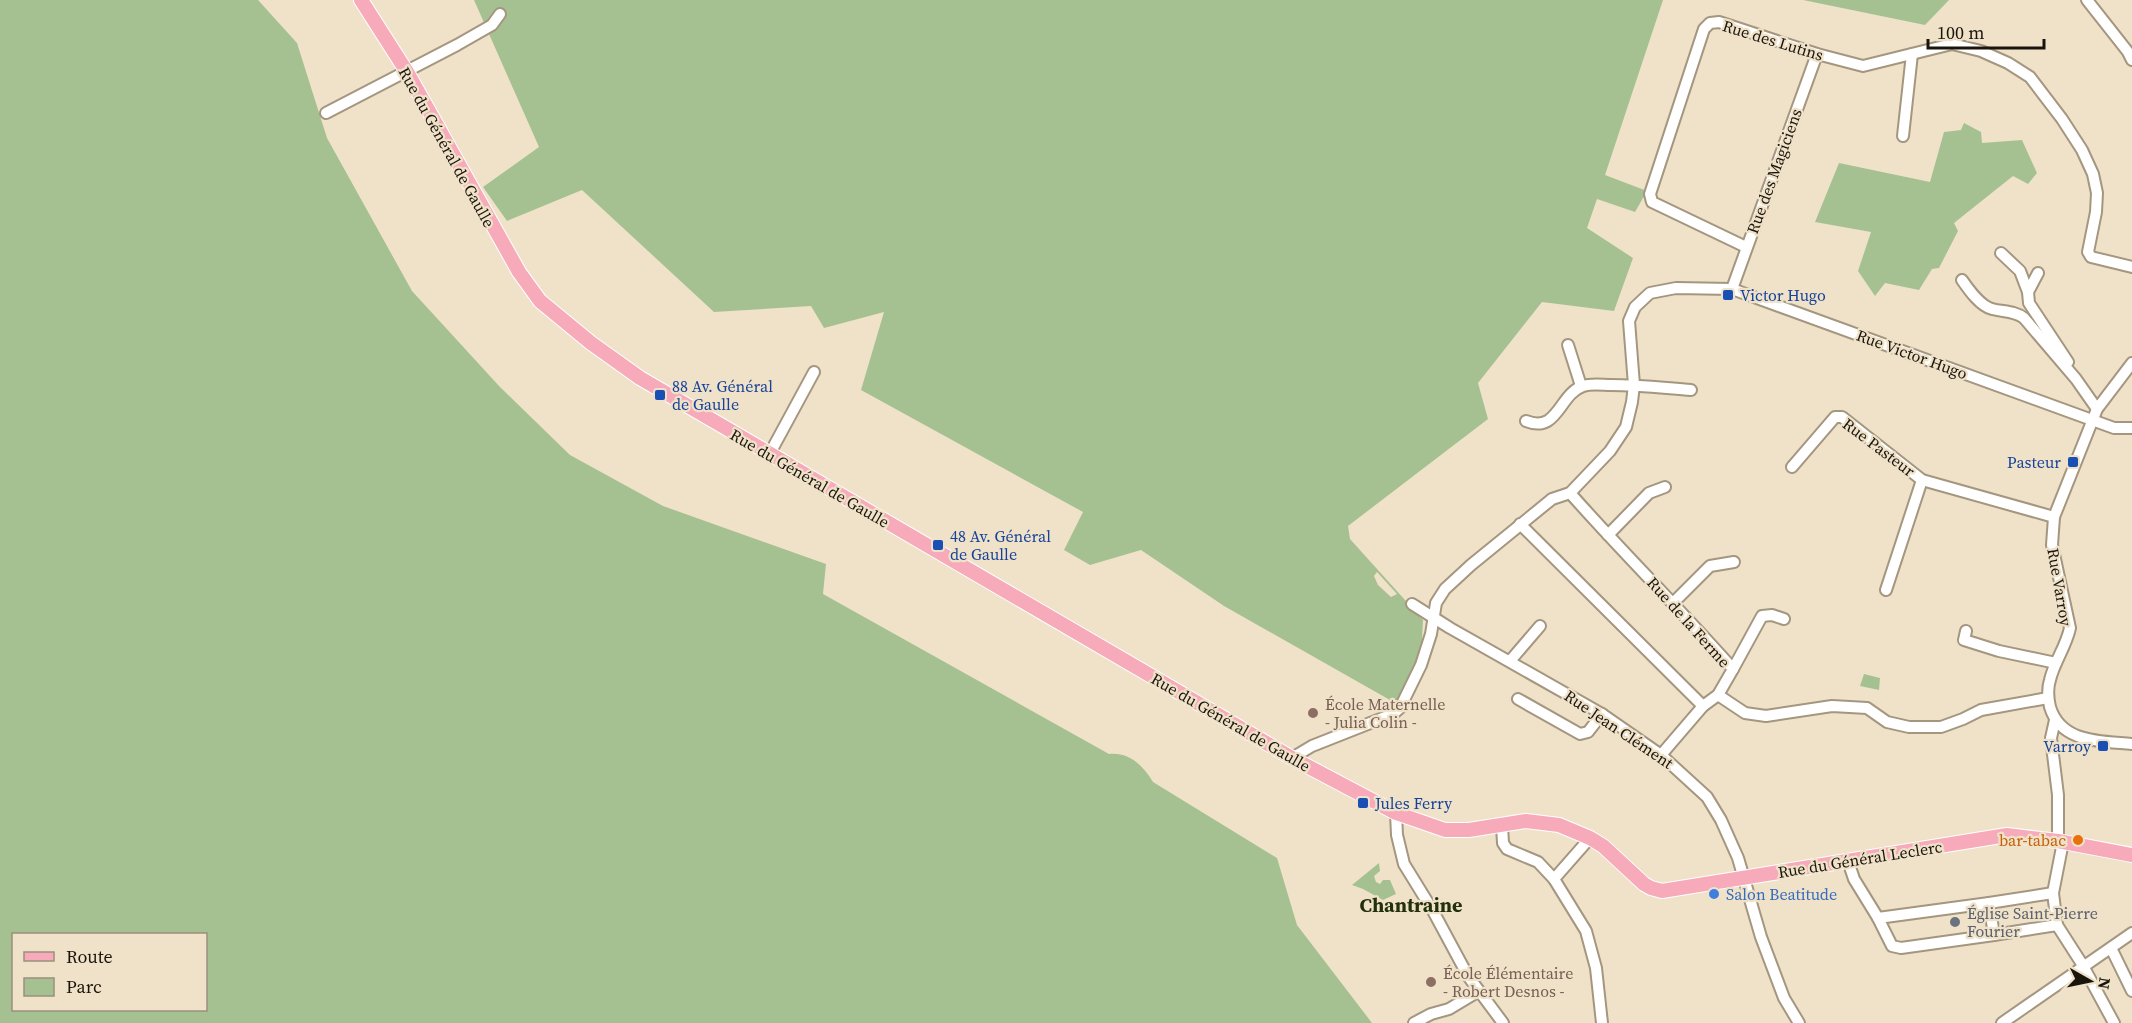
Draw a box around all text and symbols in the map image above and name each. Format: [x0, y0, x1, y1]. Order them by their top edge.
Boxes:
scale bar [1928, 12, 2044, 50]
street label: Rue des Lutins [1720, 14, 1826, 66]
text: 100 m [1937, 20, 1984, 45]
street label: Rue du Général de Gaulle [394, 63, 500, 231]
street label: Rue des Magiciens [1741, 105, 1807, 237]
place label: Victor Hugo [1740, 284, 1826, 306]
marker: Victor Hugo [1721, 288, 1735, 302]
street label: Rue Victor Hugo [1853, 324, 1971, 384]
place label: 88 Av. Général de Gaulle [672, 375, 773, 415]
marker: 88 Av. Général de Gaulle [653, 388, 667, 402]
street label: Rue Pasteur [1838, 413, 1920, 482]
street label: Rue du Général de Gaulle [726, 423, 894, 533]
place label: Pasteur [2007, 451, 2061, 473]
marker: Pasteur [2066, 455, 2080, 469]
place label: 48 Av. Général de Gaulle [950, 525, 1051, 565]
marker: 48 Av. Général de Gaulle [931, 538, 945, 552]
street label: Rue Varroy [2042, 546, 2078, 628]
street label: Rue de la Ferme [1642, 572, 1736, 672]
street label: Rue du Général de Gaulle [1147, 667, 1315, 777]
street label: Rue Jean Clément [1560, 684, 1678, 774]
place label: École Maternelle - Julia Colin - [1325, 693, 1446, 733]
marker: École Maternelle - Julia Colin - [1306, 706, 1320, 720]
place label: Varroy [2043, 735, 2092, 757]
marker: Varroy [2096, 739, 2110, 753]
place label: Jules Ferry [1374, 792, 1453, 814]
marker: Jules Ferry [1356, 796, 1370, 810]
place label: bar-tabac [1999, 829, 2066, 851]
marker: bar-tabac [2071, 833, 2085, 847]
street label: Rue du Général Leclerc [1776, 835, 1944, 883]
place label: Salon Beatitude [1726, 883, 1837, 905]
marker: Salon Beatitude [1707, 887, 1721, 901]
district label: Chantraine [1359, 891, 1463, 919]
place label: Église Saint-Pierre Fourier [1967, 902, 2098, 942]
marker: Église Saint-Pierre Fourier [1948, 915, 1962, 929]
legend [12, 933, 207, 1011]
text: Route [66, 944, 113, 969]
north arrow [2060, 951, 2120, 1011]
place label: École Élémentaire - Robert Desnos - [1443, 962, 1573, 1002]
text: Parc [66, 974, 102, 999]
marker: École Élémentaire - Robert Desnos - [1424, 975, 1438, 989]
text: N [2093, 976, 2117, 991]

